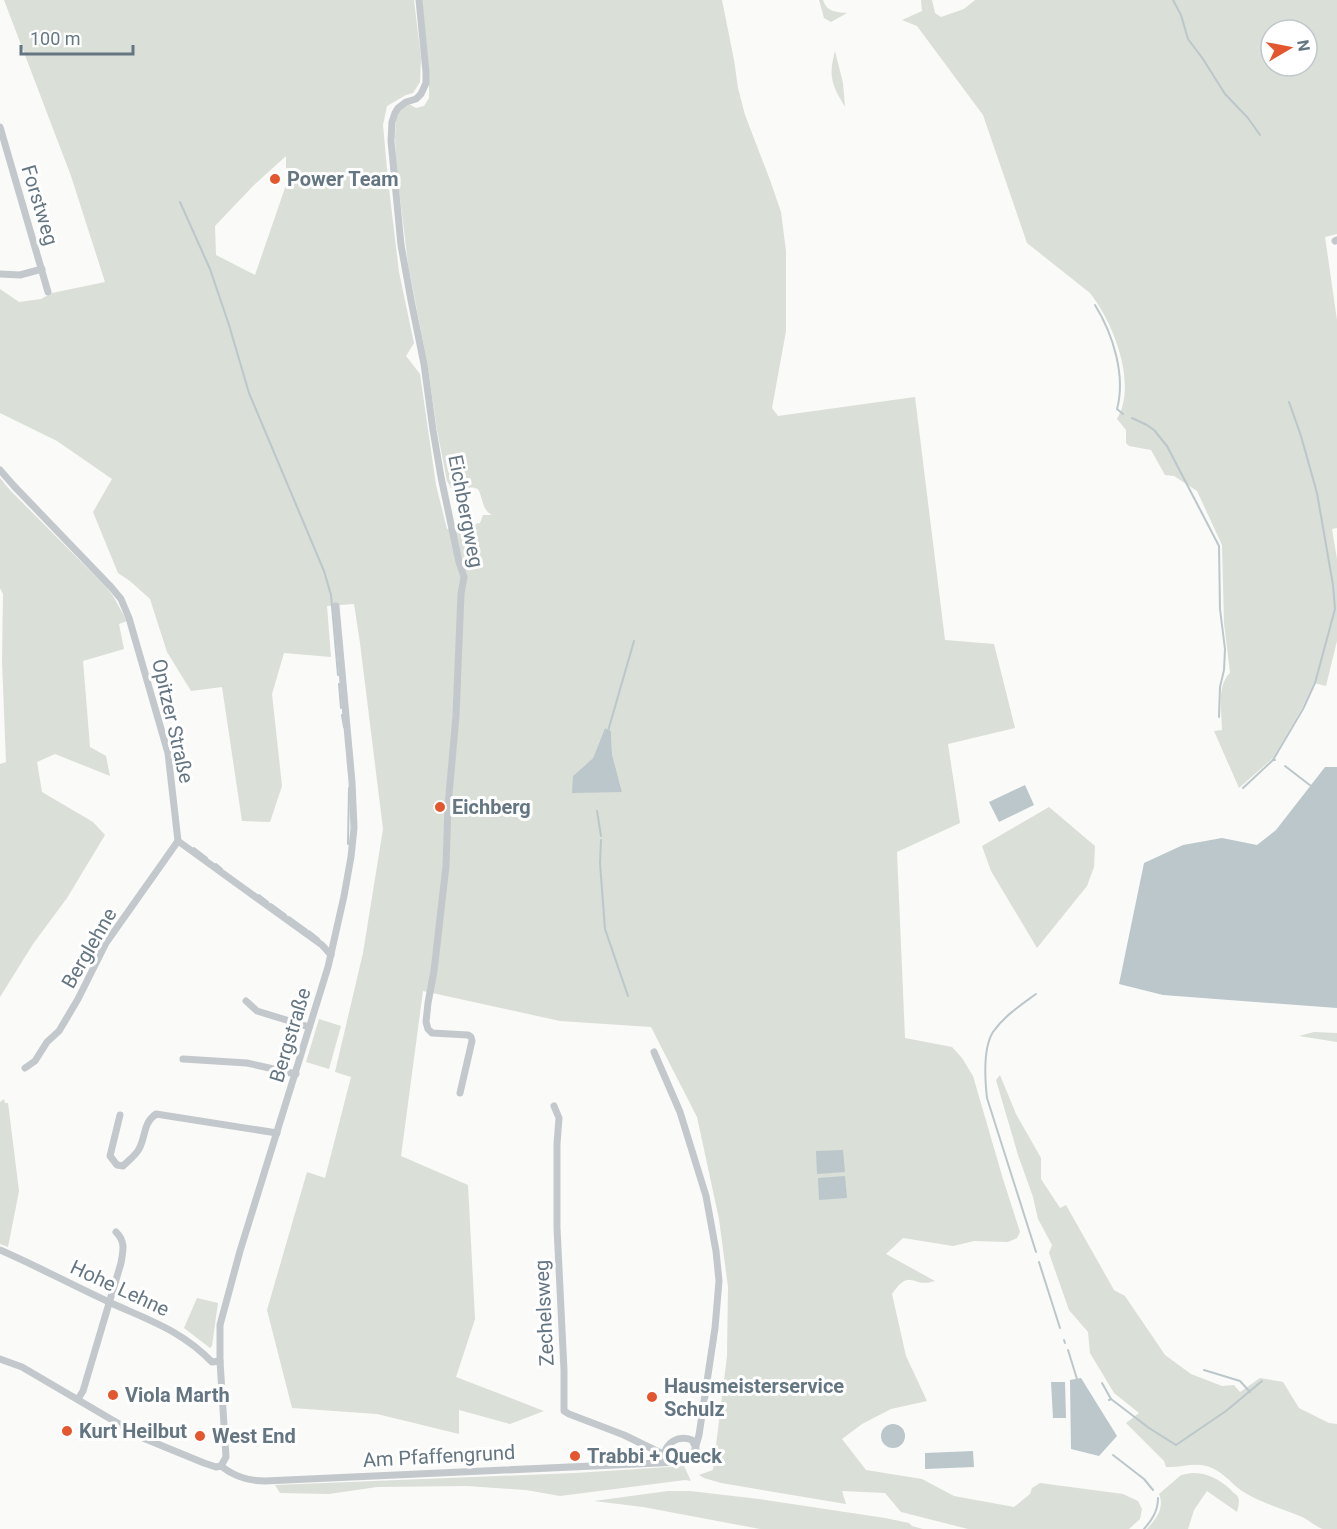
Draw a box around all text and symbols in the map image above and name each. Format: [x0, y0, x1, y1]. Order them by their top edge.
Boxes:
scale bar [21, 18, 134, 56]
north arrow [1259, 18, 1319, 78]
text: 100 m [30, 28, 81, 49]
text: N [1293, 38, 1314, 53]
street label: Forstweg [16, 162, 64, 248]
place label: Power Team [287, 167, 399, 191]
marker: Power Team [268, 172, 282, 186]
street label: Eichbergweg [443, 453, 489, 569]
street label: Opitzer Straße [147, 657, 199, 785]
place label: Eichberg [452, 795, 531, 819]
marker: Eichberg [433, 800, 447, 814]
street label: Berglehne [56, 903, 122, 993]
street label: Bergstraße [264, 985, 316, 1085]
street label: Hohe Lehne [67, 1255, 173, 1321]
street label: Zechelsweg [529, 1259, 559, 1367]
place label: Hausmeisterservice Schulz [664, 1374, 844, 1421]
place label: Viola Marth [125, 1383, 230, 1407]
marker: Viola Marth [106, 1388, 120, 1402]
marker: Hausmeisterservice Schulz [645, 1390, 659, 1404]
place label: Kurt Heilbut [79, 1419, 187, 1443]
marker: Kurt Heilbut [60, 1424, 74, 1438]
place label: West End [212, 1424, 296, 1448]
marker: West End [193, 1429, 207, 1443]
street label: Am Pfaffengrund [362, 1440, 516, 1472]
place label: Trabbi + Queck [587, 1444, 722, 1468]
marker: Trabbi + Queck [568, 1449, 582, 1463]

